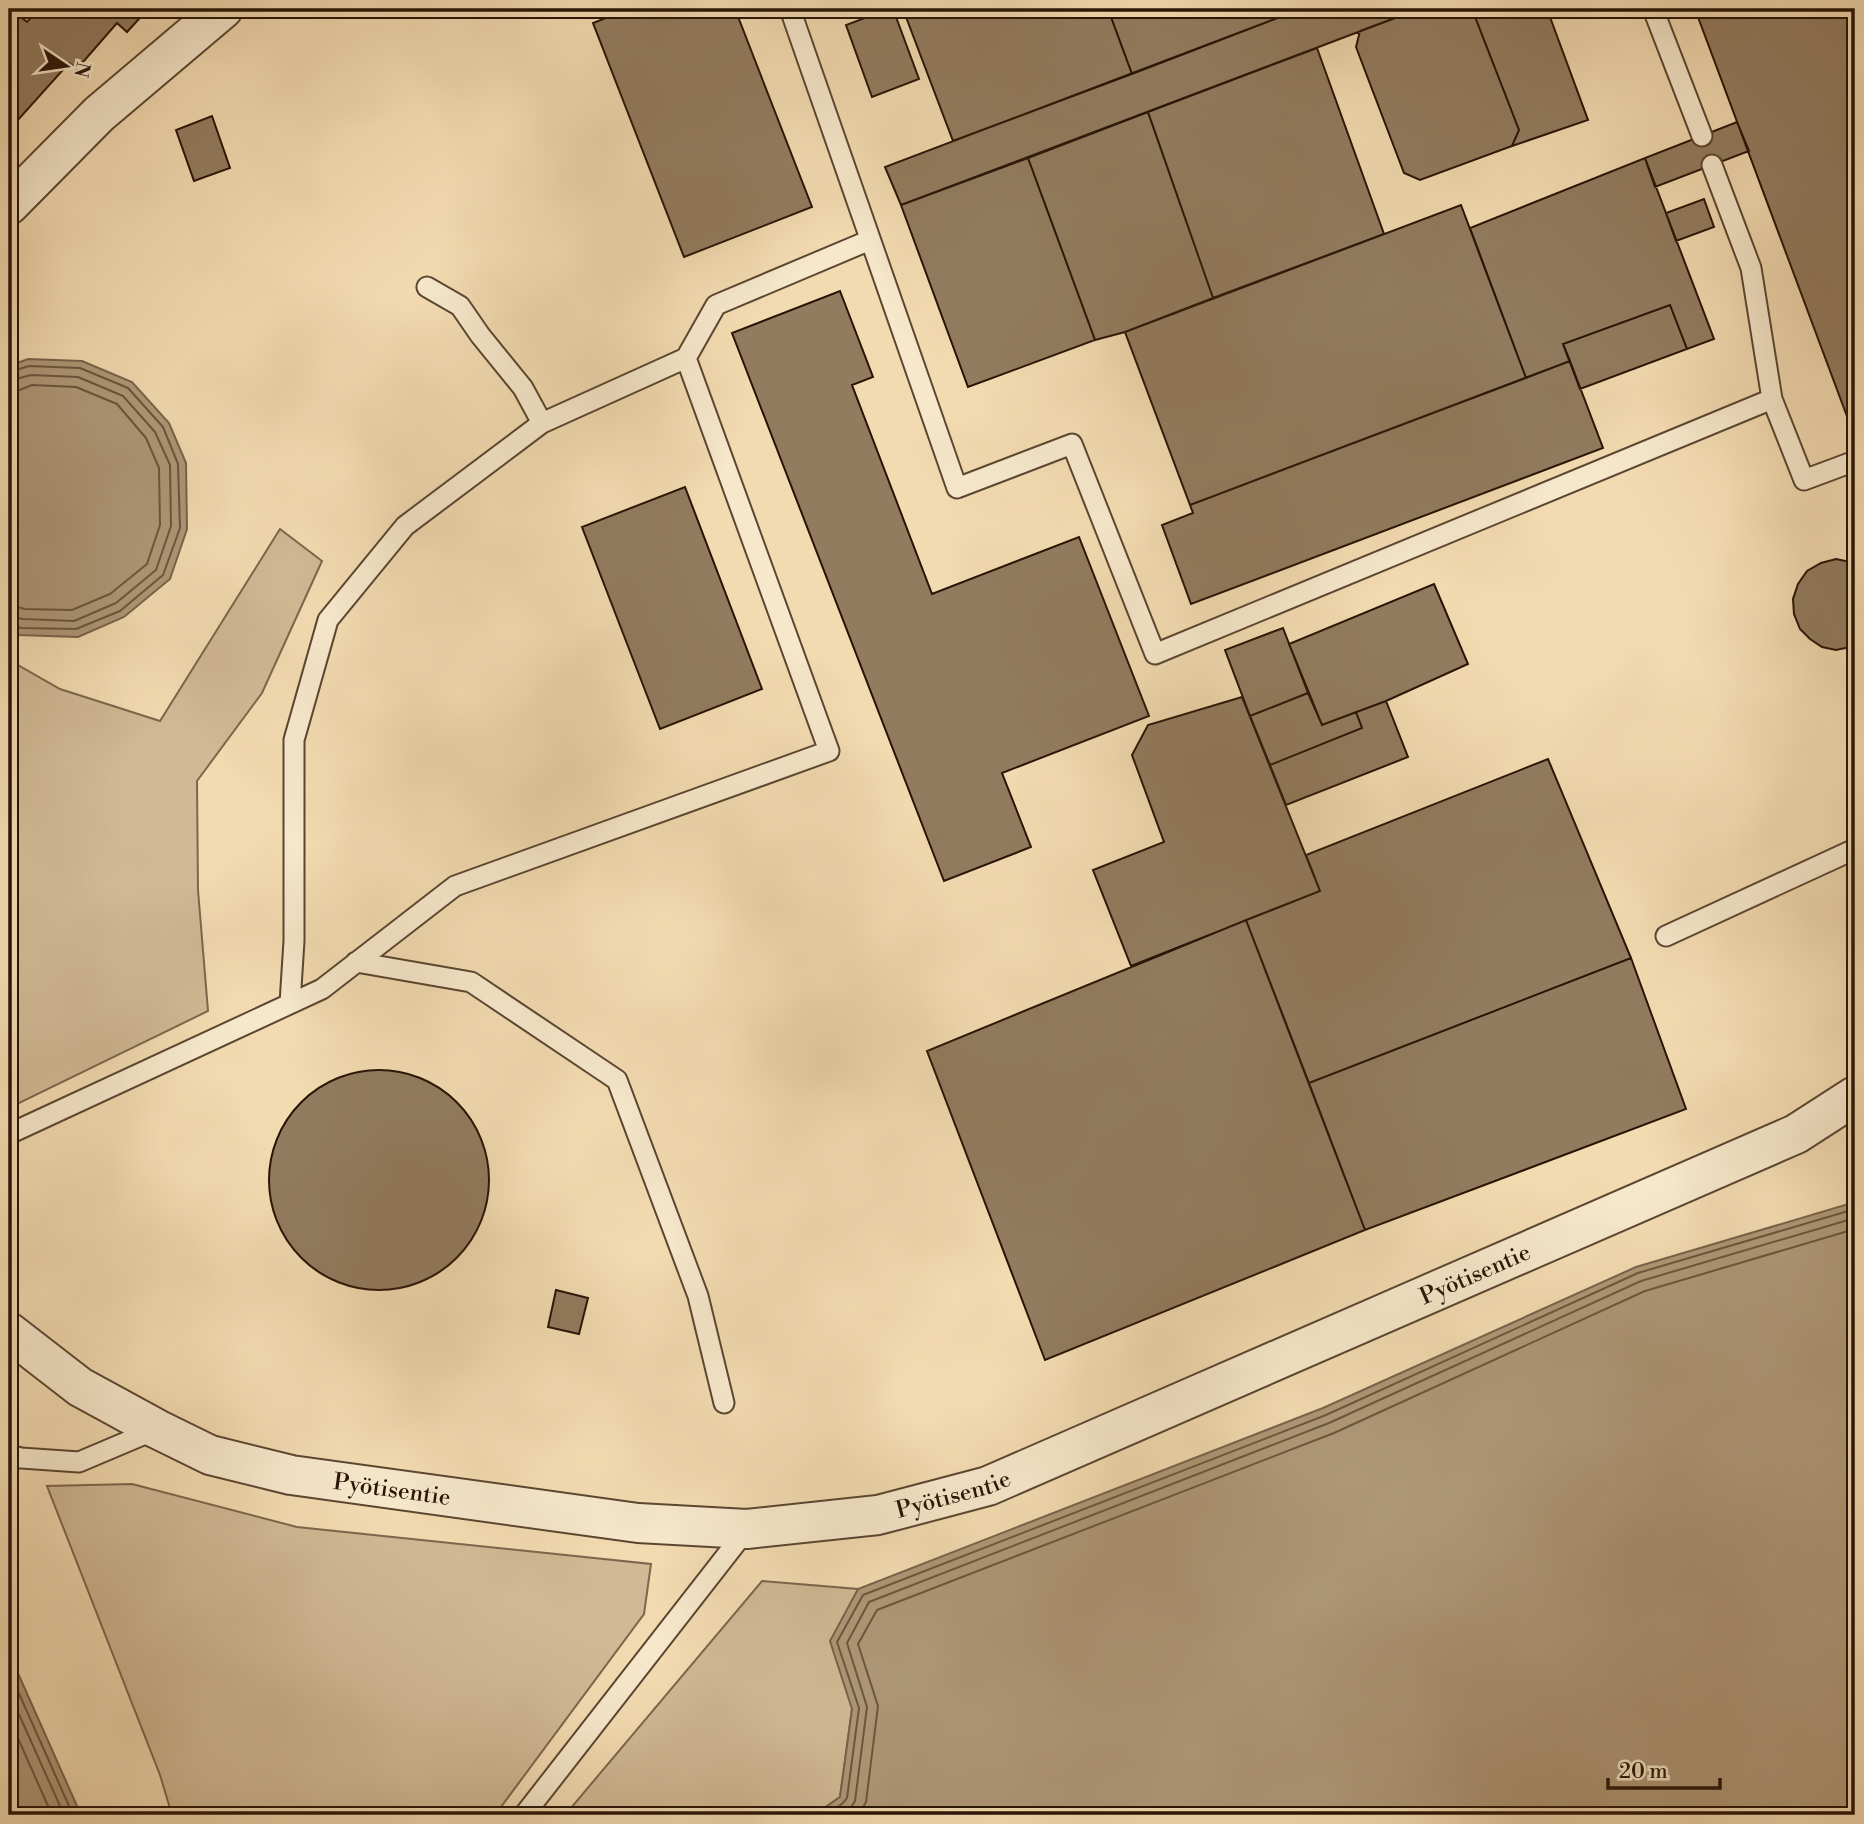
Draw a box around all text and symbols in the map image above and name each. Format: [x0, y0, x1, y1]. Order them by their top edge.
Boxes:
north arrow [32, 32, 102, 102]
text: N [68, 60, 95, 80]
street label: Pyötisentie [1416, 1238, 1535, 1311]
street label: Pyötisentie [893, 1465, 1015, 1525]
street label: Pyötisentie [331, 1468, 452, 1512]
scale bar [1608, 1747, 1720, 1791]
text: 20 m [1619, 1759, 1668, 1785]

